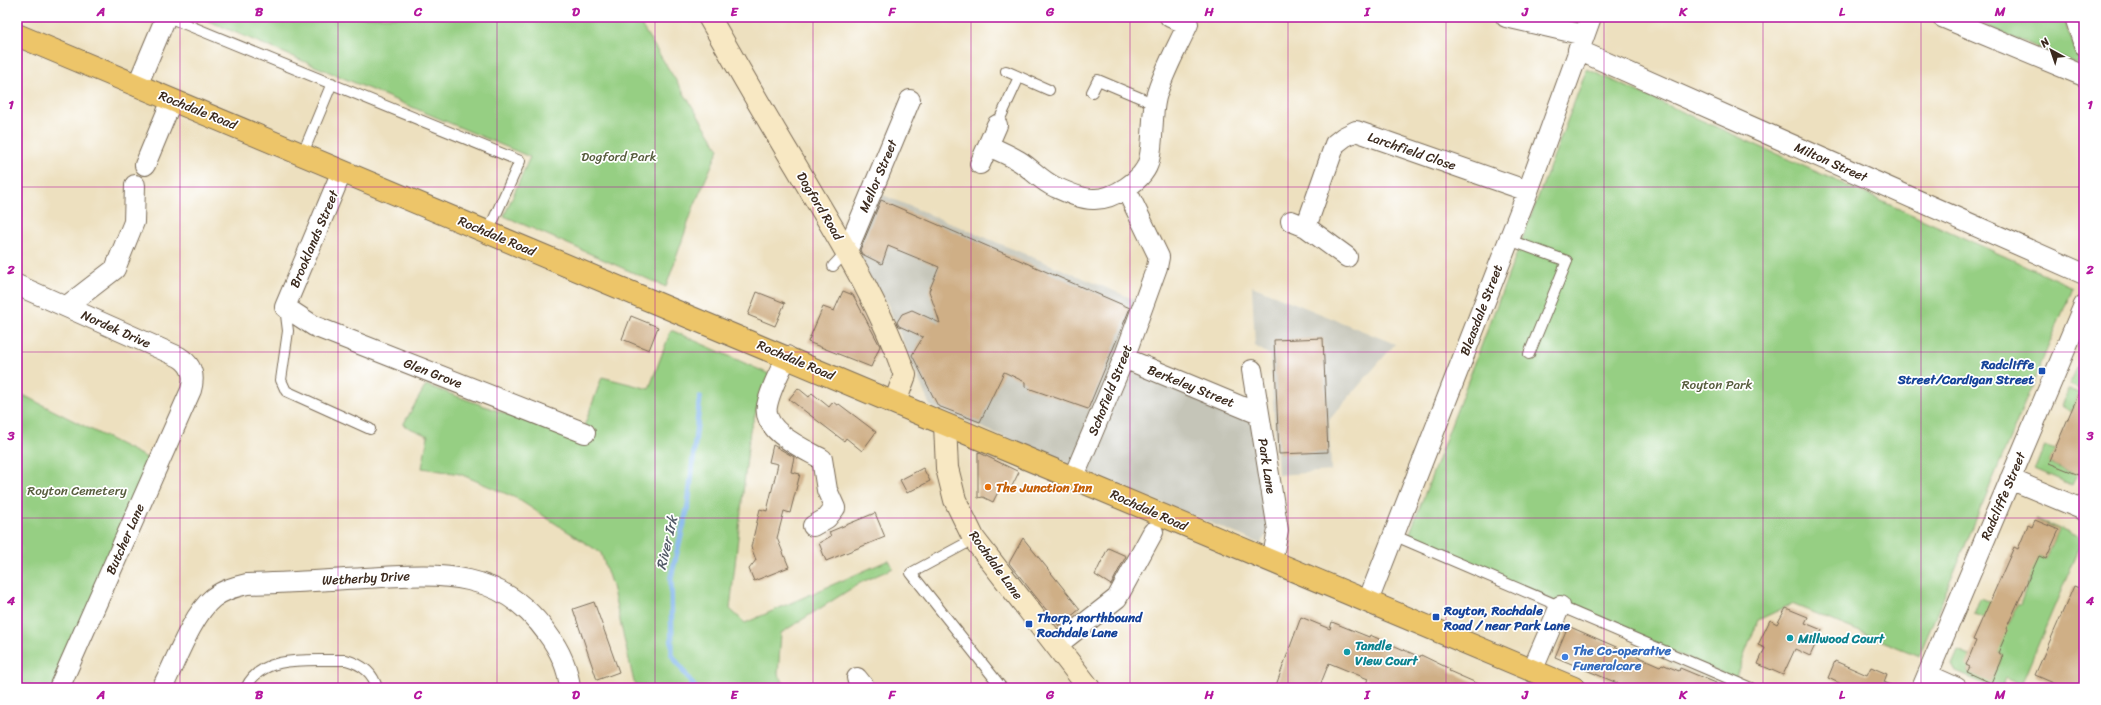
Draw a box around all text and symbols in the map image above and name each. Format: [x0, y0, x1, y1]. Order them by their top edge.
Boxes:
text: A [96, 0, 105, 23]
text: B [255, 0, 264, 23]
text: C [413, 0, 423, 23]
text: D [572, 0, 580, 23]
text: E [730, 0, 739, 23]
text: F [887, 0, 896, 23]
text: G [1045, 0, 1055, 23]
text: H [1203, 0, 1214, 23]
text: I [1363, 0, 1371, 23]
text: J [1521, 0, 1529, 23]
text: K [1678, 0, 1688, 23]
text: L [1839, 0, 1846, 23]
text: M [1994, 0, 2006, 23]
north arrow [2031, 30, 2071, 70]
text: N [2035, 33, 2054, 53]
street label: Rochdale Road [155, 84, 242, 137]
text: 1 [8, 93, 14, 116]
text: 1 [2087, 93, 2093, 116]
street label: Larchfield Close [1365, 125, 1460, 177]
street label: Mellor Street [852, 135, 904, 216]
street label: Milton Street [1791, 136, 1872, 189]
park label: Dogford Park [581, 145, 657, 168]
street label: Dogford Road [790, 167, 850, 246]
street label: Brooklands Street [283, 186, 345, 291]
street label: Rochdale Road [455, 209, 540, 263]
text: 2 [6, 258, 15, 281]
text: 2 [2085, 258, 2094, 281]
street label: Bleasdale Street [1453, 261, 1509, 359]
street label: Nordek Drive [77, 303, 155, 355]
street label: Rochdale Road [754, 333, 839, 387]
street label: Schofield Street [1081, 341, 1139, 439]
street label: Glen Grove [400, 351, 466, 395]
place label: Radcliffe Street/Cardigan Street [1897, 353, 2035, 391]
street label: Berkeley Street [1144, 358, 1238, 414]
marker: Radcliffe Street/Cardigan Street [2037, 366, 2047, 376]
park label: Royton Park [1682, 373, 1752, 396]
text: 3 [6, 424, 15, 447]
text: 3 [2085, 424, 2094, 447]
street label: Park Lane [1251, 437, 1283, 495]
street label: Radcliffe Street [1974, 448, 2032, 544]
place label: The Junction Inn [996, 476, 1093, 499]
park label: Royton Cemetery [27, 479, 127, 502]
marker: The Junction Inn [983, 482, 993, 492]
street label: Rochdale Road [1107, 483, 1192, 538]
street label: Butcher Lane [99, 499, 151, 578]
water label: River Irk [649, 512, 686, 572]
street label: Rochdale Lane [963, 526, 1029, 605]
street label: Wetherby Drive [322, 564, 411, 592]
text: 4 [6, 589, 16, 612]
text: 4 [2085, 589, 2095, 612]
place label: Royton, Rochdale Road / near Park Lane [1443, 599, 1571, 637]
place label: Thorp, northbound Rochdale Lane [1036, 606, 1143, 644]
marker: Royton, Rochdale Road / near Park Lane [1431, 612, 1441, 622]
marker: Thorp, northbound Rochdale Lane [1024, 619, 1034, 629]
place label: Millwood Court [1797, 627, 1885, 650]
marker: Millwood Court [1785, 633, 1795, 643]
place label: Tandle View Court [1355, 634, 1418, 672]
place label: The Co-operative Funeralcare [1572, 639, 1672, 677]
marker: Tandle View Court [1342, 647, 1352, 657]
marker: The Co-operative Funeralcare [1560, 652, 1570, 662]
text: A [96, 683, 105, 705]
text: B [255, 683, 264, 705]
text: C [413, 683, 423, 705]
text: D [572, 683, 580, 705]
text: E [730, 683, 739, 705]
text: F [887, 683, 896, 705]
text: G [1045, 683, 1055, 705]
text: H [1203, 683, 1214, 705]
text: I [1363, 683, 1371, 705]
text: J [1521, 683, 1529, 705]
text: K [1678, 683, 1688, 705]
text: L [1839, 683, 1846, 705]
text: M [1994, 683, 2006, 705]

